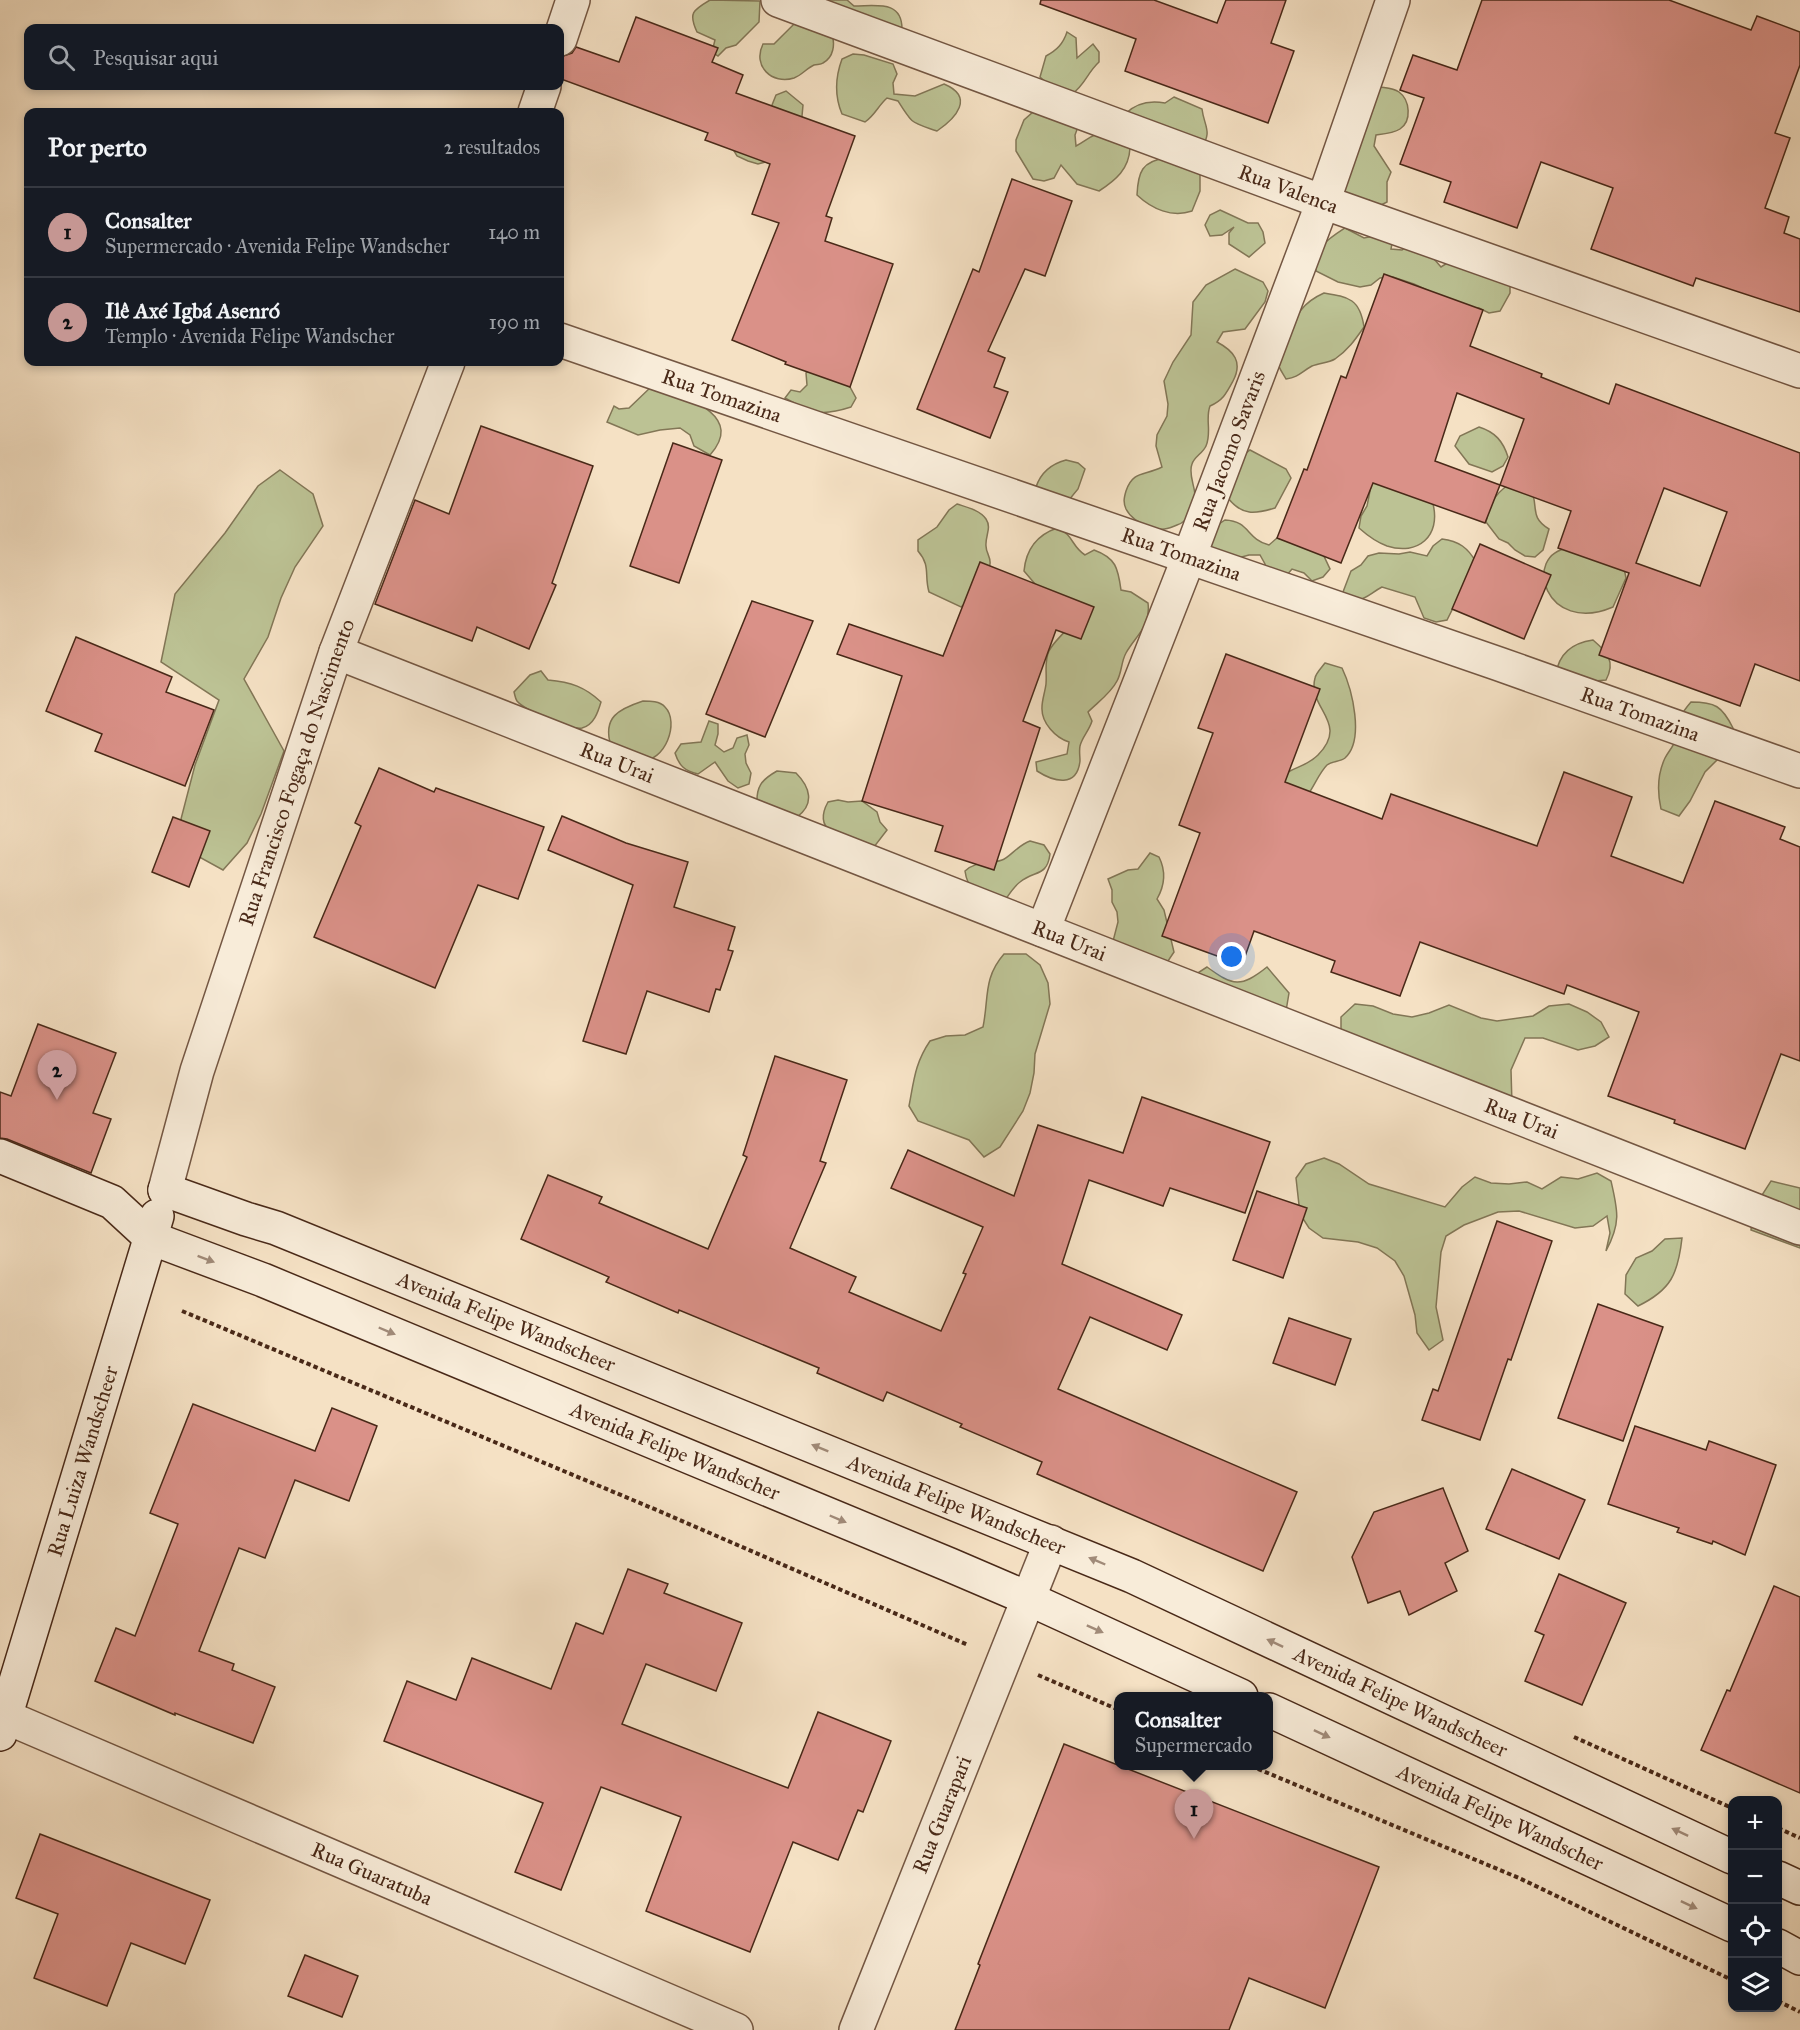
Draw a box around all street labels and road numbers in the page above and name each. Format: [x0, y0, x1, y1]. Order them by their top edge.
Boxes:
street label: Rua Valenca [1235, 159, 1342, 219]
street label: Rua Tomazina [658, 363, 785, 428]
street label: Rua Jacomo Savaris [1187, 367, 1271, 535]
street label: Rua Tomazina [1118, 522, 1244, 587]
street label: Rua Francisco Fogaça do Nascimento [233, 615, 361, 929]
street label: Rua Tomazina [1577, 681, 1703, 747]
street label: Rua Urai [576, 736, 658, 789]
street label: Rua Urai [1028, 914, 1110, 967]
street label: Rua Urai [1481, 1092, 1563, 1145]
street label: Avenida Felipe Wandscheer [392, 1265, 619, 1378]
street label: Rua Luiza Wandscheer [42, 1363, 124, 1560]
street label: Avenida Felipe Wandscher [566, 1396, 784, 1506]
street label: Avenida Felipe Wandscheer [843, 1448, 1070, 1561]
street label: Avenida Felipe Wandscheer [1288, 1640, 1512, 1763]
street label: Rua Guarapari [907, 1752, 977, 1877]
street label: Avenida Felipe Wandscher [1392, 1758, 1608, 1877]
street label: Rua Guaratuba [307, 1836, 436, 1911]

